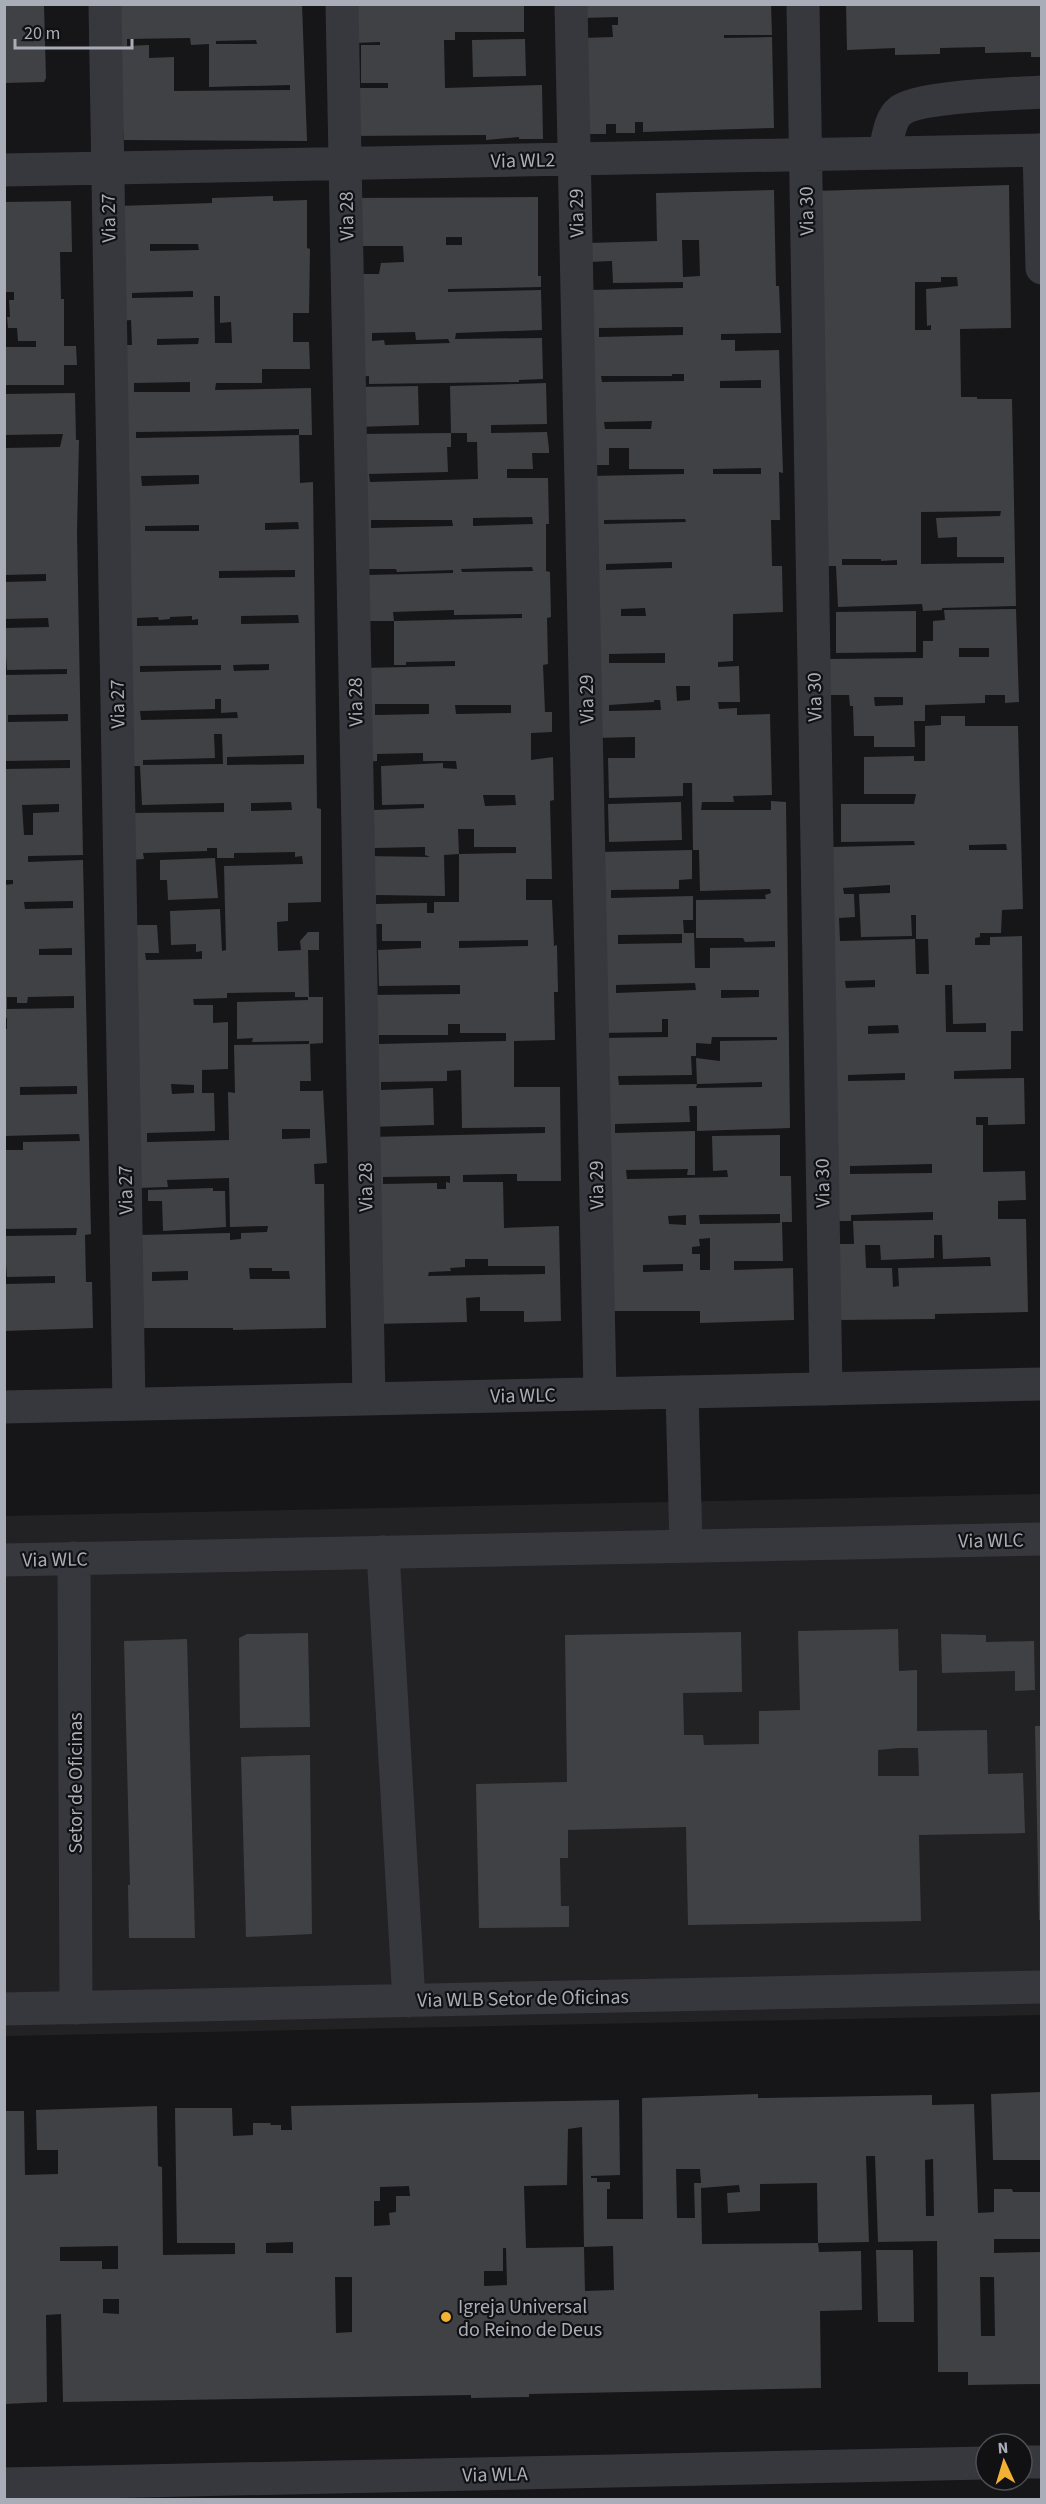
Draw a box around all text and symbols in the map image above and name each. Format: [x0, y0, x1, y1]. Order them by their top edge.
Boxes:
scale bar [15, 12, 132, 50]
text: 20 m [24, 21, 60, 46]
street label: Via WL2 [490, 146, 556, 176]
street label: Via 30 [793, 186, 821, 236]
street label: Via 29 [563, 188, 591, 238]
street label: Via 28 [333, 191, 361, 241]
street label: Via 27 [95, 193, 123, 243]
street label: Via 30 [801, 672, 829, 722]
street label: Via 29 [573, 674, 601, 724]
street label: Via 28 [342, 677, 370, 727]
street label: Via 27 [104, 679, 132, 729]
street label: Via 30 [809, 1158, 837, 1208]
street label: Via 29 [583, 1160, 611, 1210]
street label: Via 28 [352, 1162, 380, 1212]
street label: Via 27 [112, 1165, 140, 1215]
street label: Via WLC [490, 1381, 556, 1411]
street label: Via WLC [958, 1526, 1024, 1556]
street label: Via WLC [22, 1545, 88, 1575]
street label: Setor de Oficinas [62, 1712, 90, 1854]
street label: Via WLB Setor de Oficinas [417, 1983, 629, 2015]
place label: Igreja Universal do Reino de Deus [458, 2293, 602, 2344]
marker: Igreja Universal do Reino de Deus [439, 2310, 453, 2324]
north arrow [974, 2432, 1034, 2492]
text: N [997, 2437, 1009, 2459]
street label: Via WLA [462, 2460, 528, 2490]

